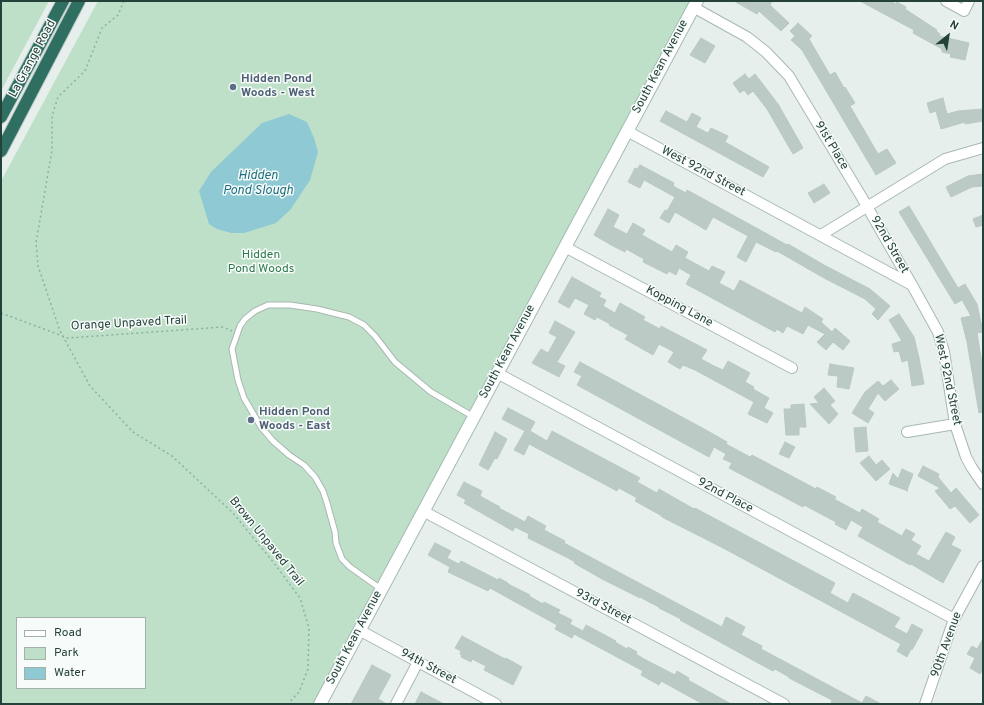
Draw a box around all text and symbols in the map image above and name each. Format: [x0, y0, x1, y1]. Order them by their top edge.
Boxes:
north arrow [928, 16, 968, 56]
street label: South Kean Avenue [630, 17, 692, 117]
street label: La Grange Road [7, 18, 59, 100]
text: N [947, 18, 961, 34]
place label: Hidden Pond Woods - West [241, 73, 315, 101]
marker: Hidden Pond Woods - West [228, 82, 238, 92]
street label: 91st Place [811, 119, 851, 173]
street label: West 92nd Street [659, 144, 747, 200]
water label: Hidden Pond Slough [223, 168, 293, 199]
street label: 92nd Street [867, 214, 911, 276]
park label: Hidden Pond Woods [228, 249, 294, 277]
street label: Kopping Lane [643, 283, 715, 331]
street label: South Kean Avenue [477, 302, 539, 402]
street label: Orange Unpaved Trail [71, 314, 187, 334]
street label: West 92nd Street [930, 333, 964, 427]
place label: Hidden Pond Woods - East [259, 406, 331, 434]
marker: Hidden Pond Woods - East [246, 415, 256, 425]
street label: 92nd Place [695, 475, 755, 517]
street label: Brown Unpaved Trail [226, 494, 306, 590]
street label: 93rd Street [573, 586, 633, 628]
street label: South Kean Avenue [324, 588, 386, 688]
street label: 90th Avenue [928, 610, 966, 680]
legend [16, 617, 146, 689]
text: Road [54, 625, 82, 641]
text: Park [54, 645, 79, 661]
street label: 94th Street [397, 646, 459, 688]
text: Water [54, 665, 86, 681]

